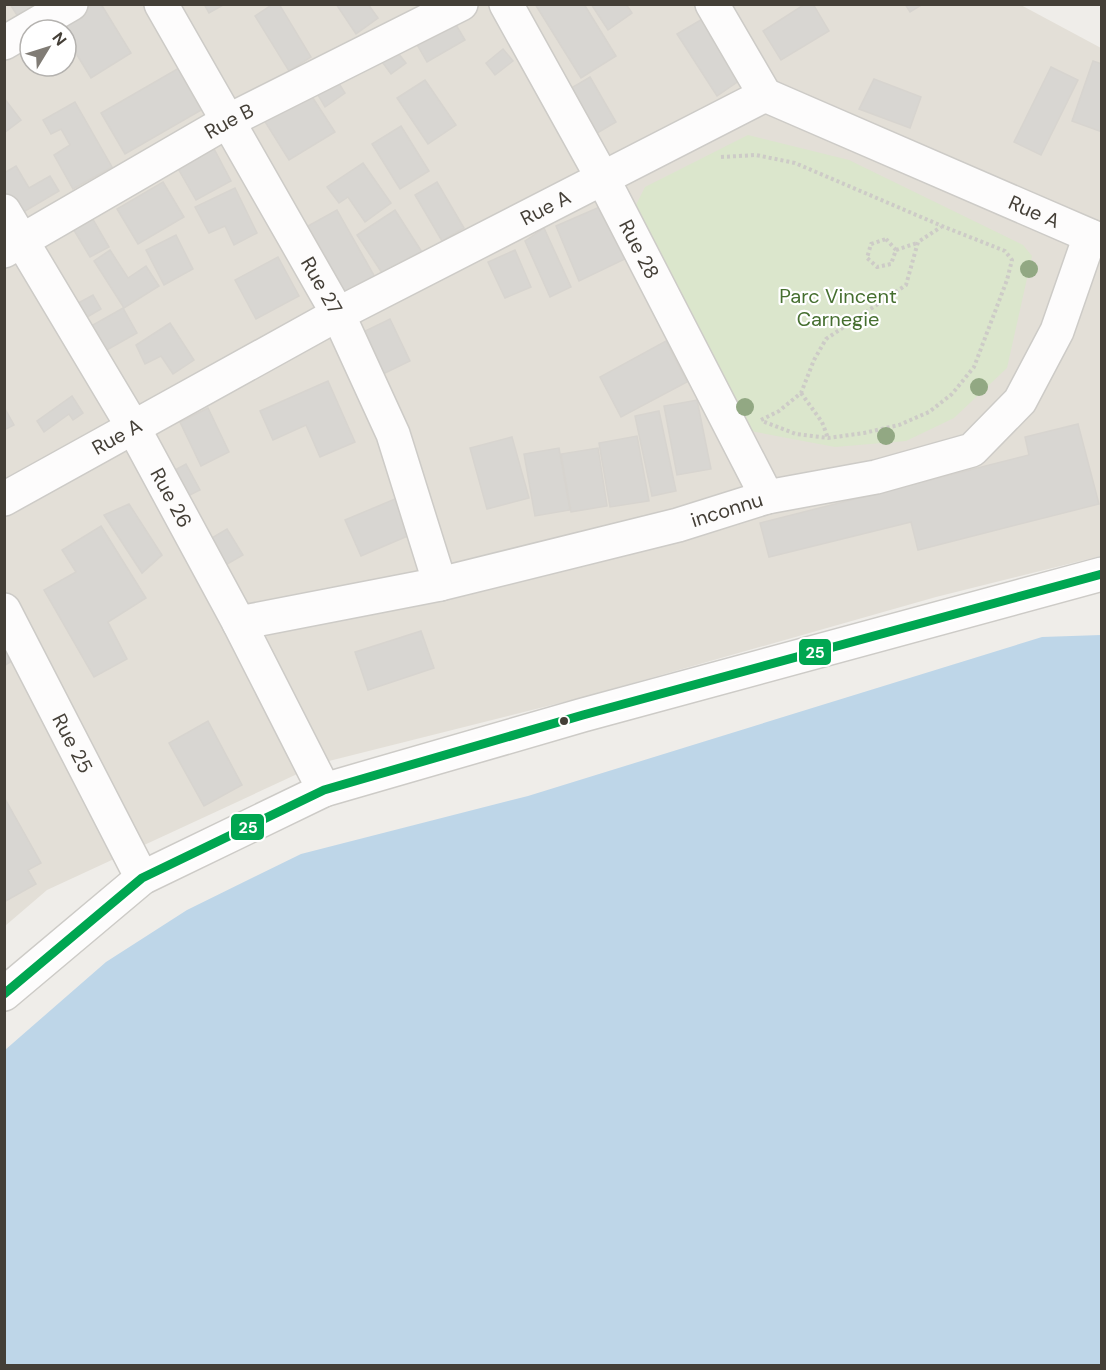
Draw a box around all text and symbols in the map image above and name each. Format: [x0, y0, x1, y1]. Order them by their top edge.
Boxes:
north arrow [18, 18, 78, 78]
text: N [48, 28, 71, 50]
street label: Rue B [200, 97, 258, 145]
street label: Rue A [516, 184, 575, 231]
street label: Rue A [1004, 189, 1064, 234]
street label: Rue 28 [613, 215, 665, 283]
street label: Rue 27 [295, 252, 348, 319]
park label: Parc Vincent Carnegie [779, 283, 897, 332]
street label: Rue A [87, 412, 146, 461]
street label: Rue 26 [145, 463, 198, 532]
street label: inconnu [687, 486, 766, 533]
line badge: 25 [798, 638, 832, 666]
text: 25 [805, 642, 825, 663]
street label: Rue 25 [47, 709, 99, 778]
unlabelled marker [558, 715, 570, 727]
line badge: 25 [230, 813, 265, 841]
text: 25 [238, 817, 258, 838]

